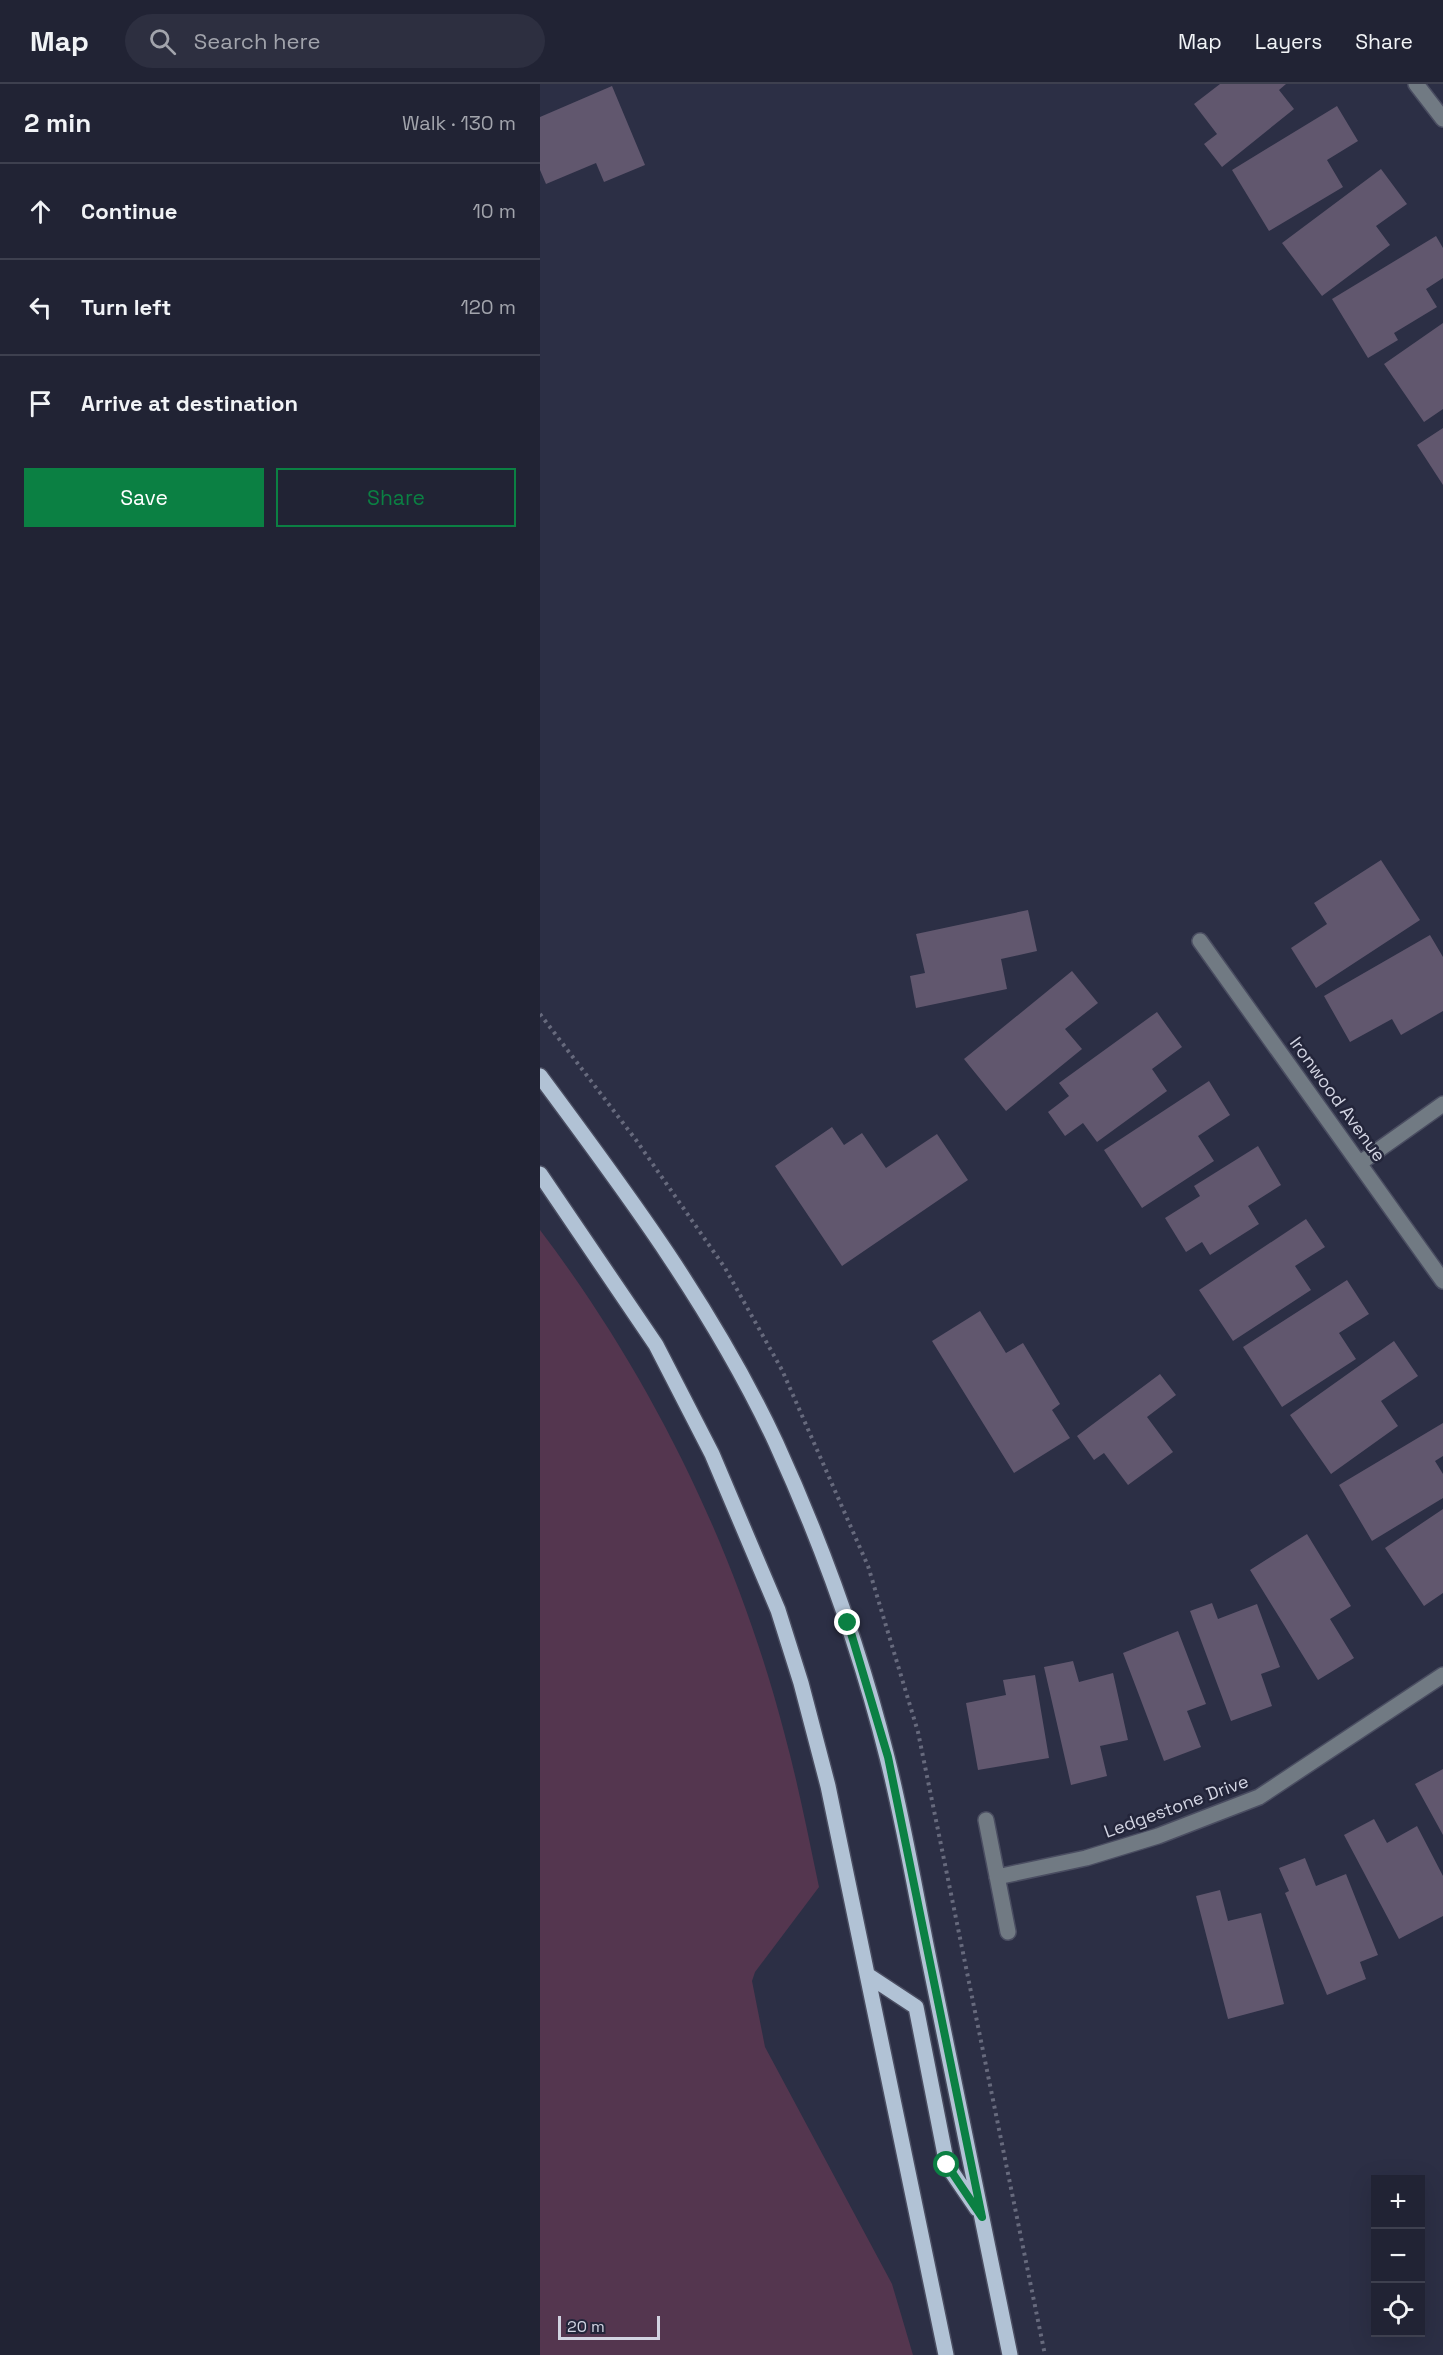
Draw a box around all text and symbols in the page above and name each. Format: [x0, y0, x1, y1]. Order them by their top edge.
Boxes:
search box [125, 14, 545, 68]
text: Map [30, 23, 89, 59]
icon: search [146, 25, 179, 58]
text: Search here [194, 27, 321, 55]
text: Map [1178, 28, 1222, 55]
text: Layers [1255, 28, 1322, 55]
text: Share [1355, 28, 1413, 55]
text: 2 min [24, 106, 91, 140]
text: Walk · 130 m [402, 110, 516, 136]
icon: ahead [24, 195, 57, 228]
text: Continue [81, 197, 177, 225]
text: 10 m [472, 198, 516, 224]
icon: left [24, 291, 57, 324]
text: Turn left [81, 293, 171, 321]
text: 120 m [460, 294, 516, 320]
icon: arrive [24, 387, 57, 420]
text: Arrive at destination [81, 389, 298, 417]
button: Save [24, 468, 264, 527]
button: Share [276, 468, 516, 527]
street label: Ironwood Avenue [1285, 1032, 1391, 1166]
route end [834, 1609, 860, 1635]
street label: Ledgestone Drive [1101, 1769, 1251, 1843]
route start [933, 2151, 959, 2177]
map controls [1371, 2175, 1425, 2337]
button: + [1371, 2175, 1425, 2229]
button: − [1371, 2229, 1425, 2283]
button: locate [1371, 2283, 1425, 2337]
scale bar [558, 2313, 660, 2340]
text: 20 m [567, 2316, 605, 2337]

